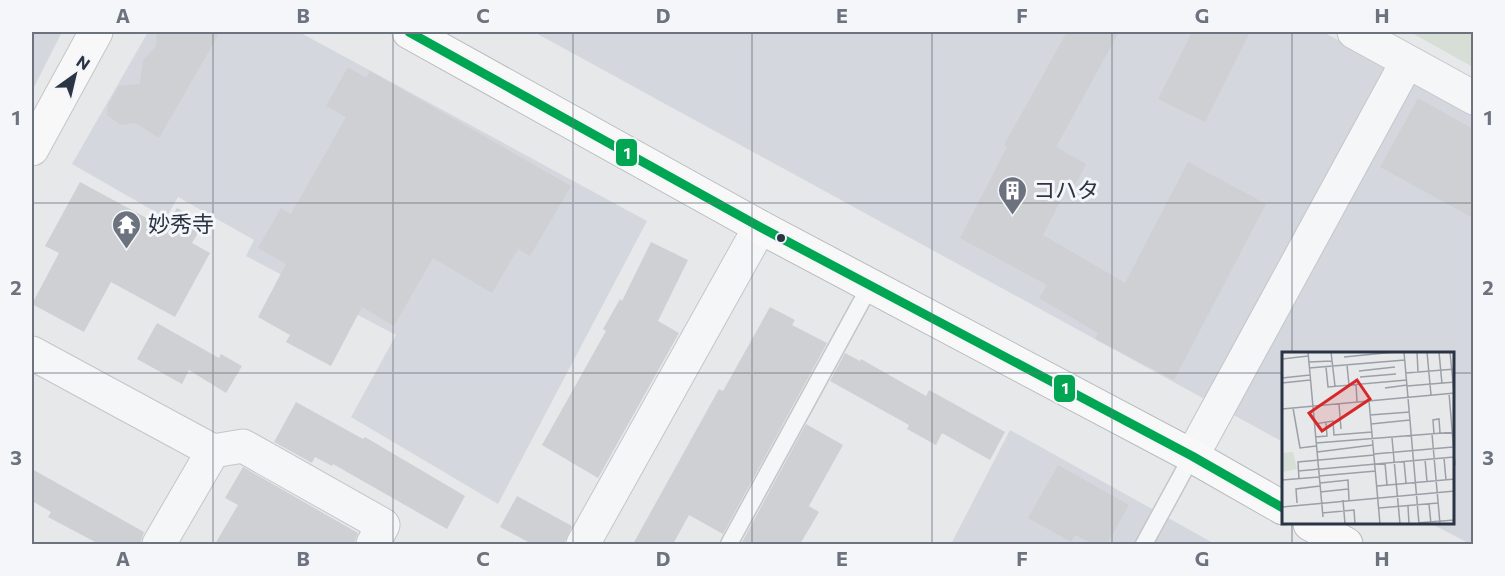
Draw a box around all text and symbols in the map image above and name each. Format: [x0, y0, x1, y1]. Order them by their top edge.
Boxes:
text: A [116, 3, 130, 27]
text: B [296, 3, 310, 27]
text: C [476, 3, 490, 27]
text: D [656, 3, 670, 27]
text: E [836, 3, 848, 27]
text: F [1016, 3, 1028, 27]
text: G [1195, 3, 1209, 27]
text: H [1375, 3, 1390, 27]
north arrow [45, 45, 105, 105]
text: N [73, 51, 94, 73]
text: 1 [11, 105, 21, 129]
text: 1 [1483, 105, 1493, 129]
line badge: 1 [615, 138, 638, 167]
text: 1 [623, 143, 631, 162]
building icon: コハタ [996, 174, 1028, 216]
place label: コハタ [1033, 176, 1099, 203]
temple icon: 妙秀寺 [111, 208, 143, 250]
place label: 妙秀寺 [148, 210, 214, 237]
unlabelled marker [775, 232, 787, 244]
text: 2 [10, 275, 22, 299]
text: 2 [1482, 275, 1494, 299]
inset map [1282, 352, 1454, 525]
line badge: 1 [1053, 374, 1076, 403]
text: 1 [1061, 378, 1069, 397]
text: 3 [10, 445, 22, 469]
text: 3 [1482, 445, 1494, 469]
text: A [116, 546, 130, 570]
text: B [296, 546, 310, 570]
text: C [476, 546, 490, 570]
text: D [656, 546, 670, 570]
text: E [836, 546, 848, 570]
text: F [1016, 546, 1028, 570]
text: G [1195, 546, 1209, 570]
text: H [1375, 546, 1390, 570]

